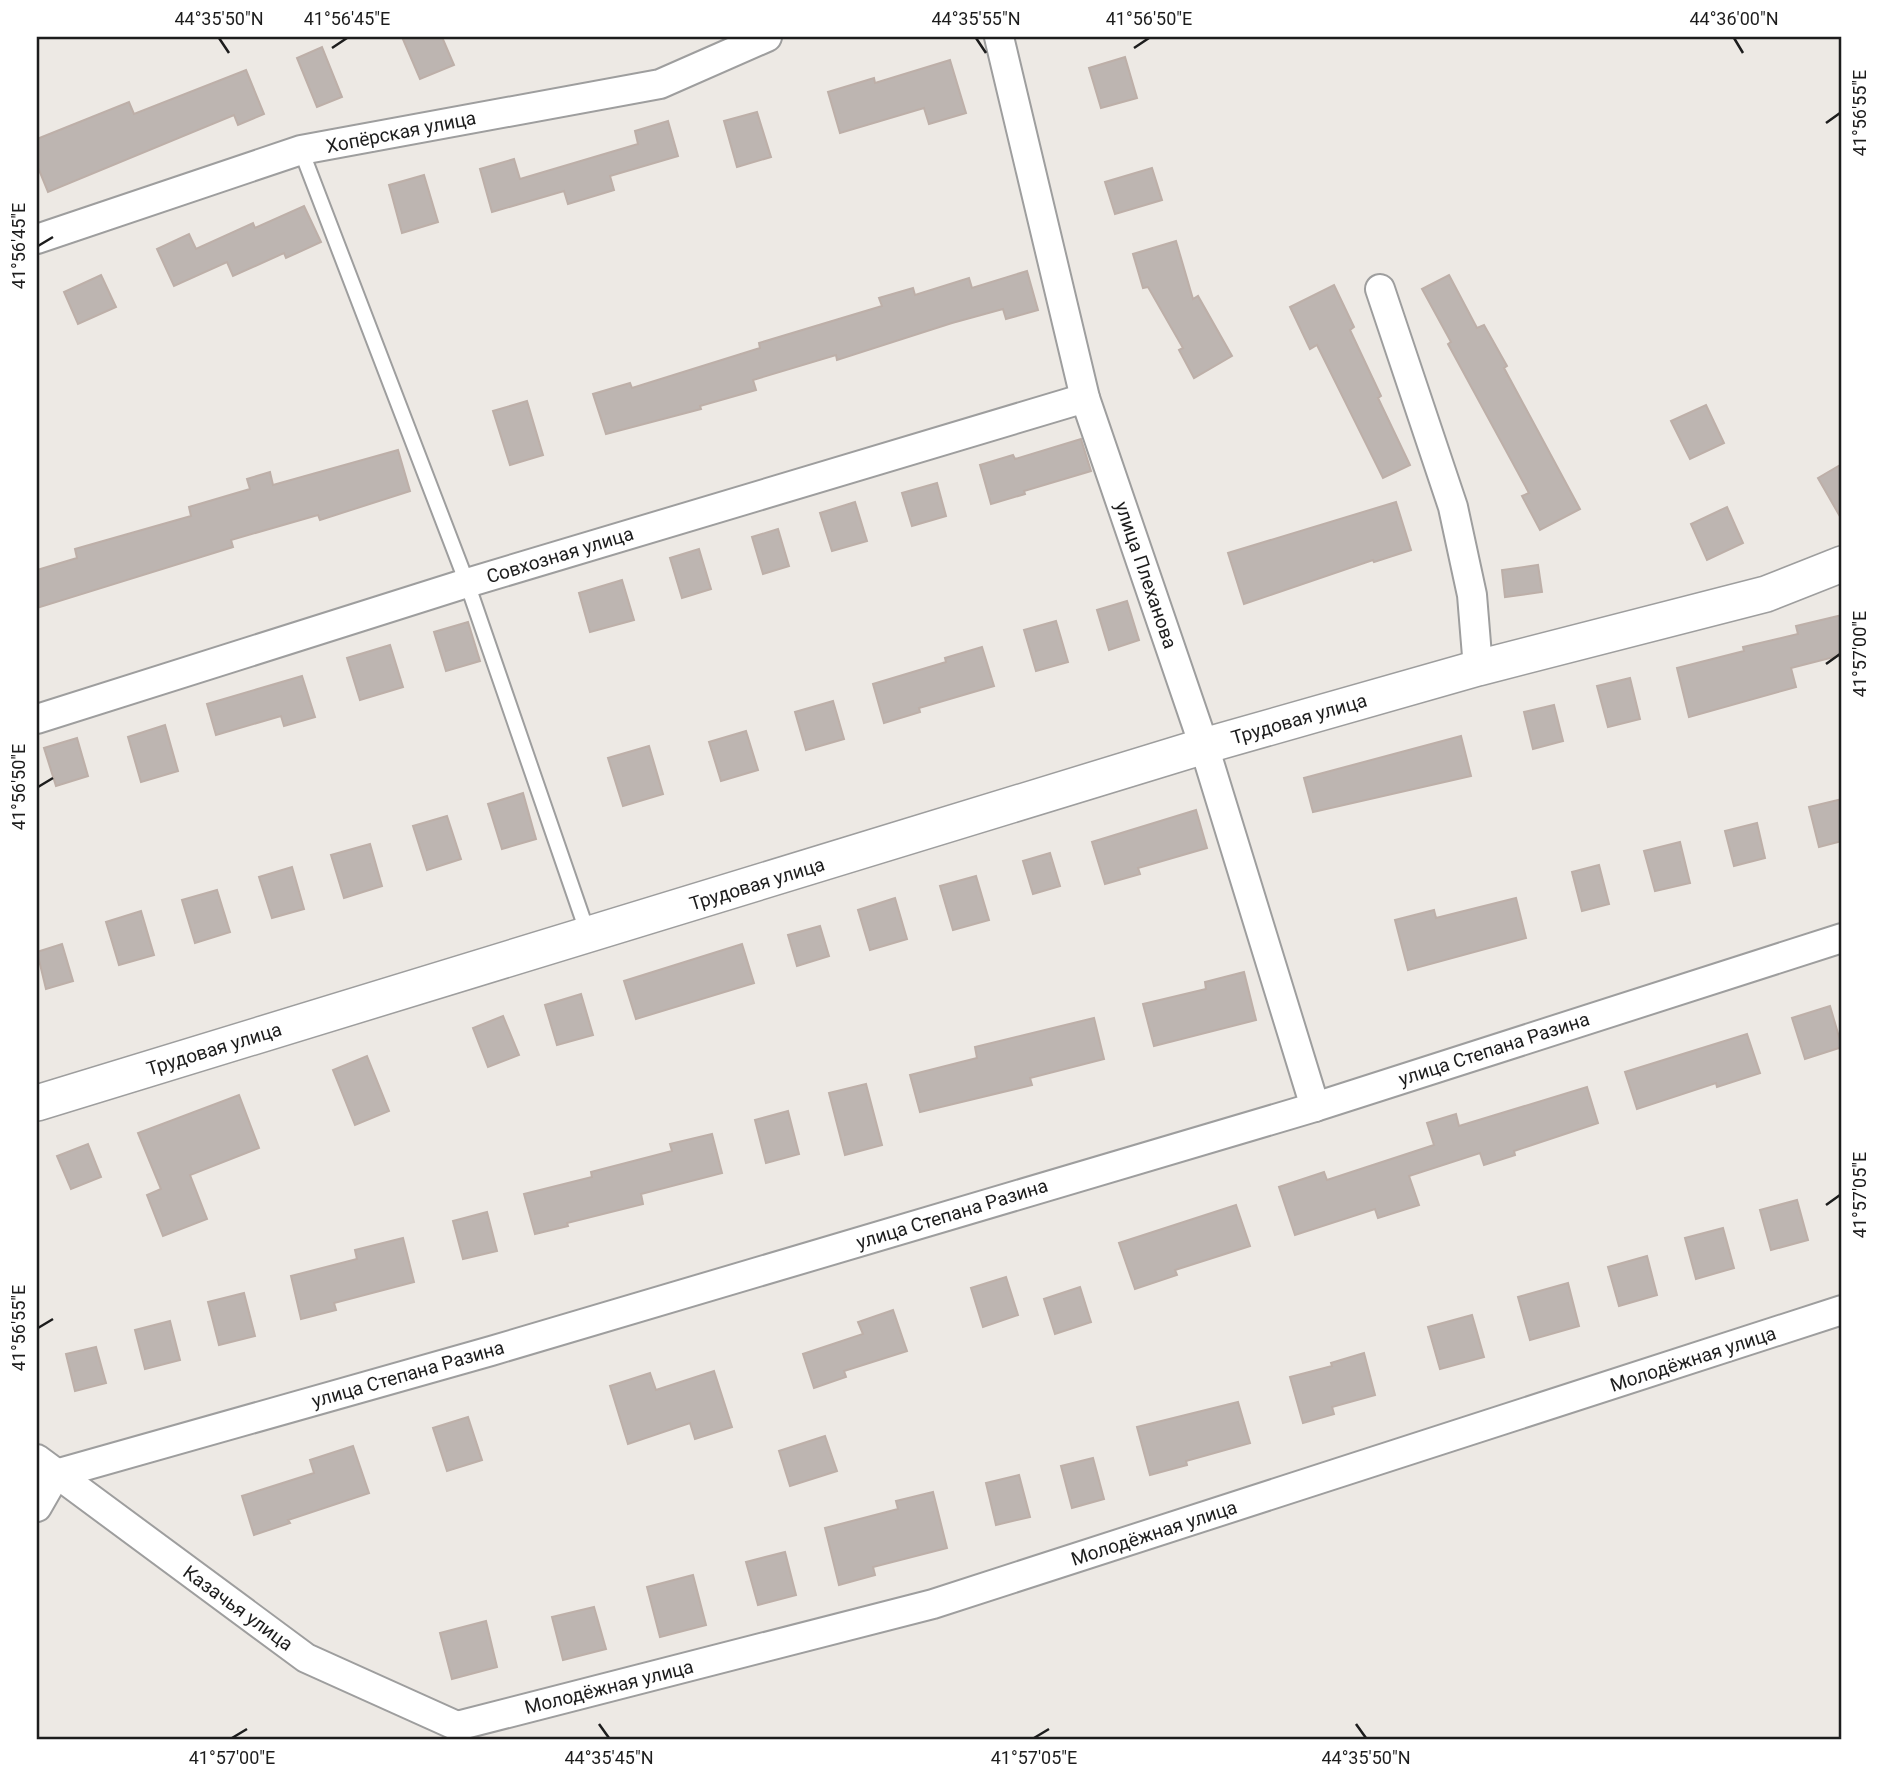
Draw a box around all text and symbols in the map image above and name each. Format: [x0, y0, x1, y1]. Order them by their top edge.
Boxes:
text: 44°35'50"N [174, 8, 264, 29]
text: 41°56'45"E [304, 8, 390, 29]
text: 44°35'55"N [931, 8, 1021, 29]
text: 41°56'50"E [1106, 8, 1192, 29]
text: 44°36'00"N [1689, 8, 1779, 29]
text: 41°56'55"E [1849, 70, 1870, 156]
street label: Хопёрская улица [324, 106, 478, 158]
text: 41°56'45"E [8, 203, 29, 289]
street label: улица Плеханова [1110, 498, 1182, 652]
street label: Совхозная улица [484, 522, 636, 588]
text: 41°57'00"E [1849, 611, 1870, 697]
street label: Трудовая улица [1228, 689, 1370, 749]
text: 41°56'50"E [8, 744, 29, 830]
street label: Трудовая улица [687, 853, 827, 915]
street label: улица Степана Разина [1396, 1007, 1592, 1091]
street label: Трудовая улица [144, 1018, 284, 1080]
text: 41°57'05"E [1849, 1152, 1870, 1238]
street label: улица Степана Разина [853, 1174, 1051, 1254]
text: 41°56'55"E [8, 1285, 29, 1371]
street label: Молодёжная улица [1607, 1321, 1779, 1397]
street label: улица Степана Разина [309, 1336, 507, 1412]
street label: Молодёжная улица [1068, 1495, 1240, 1571]
street label: Казачья улица [178, 1560, 298, 1656]
street label: Молодёжная улица [522, 1655, 696, 1719]
text: 41°57'00"E [189, 1747, 275, 1768]
text: 44°35'45"N [564, 1747, 654, 1768]
text: 41°57'05"E [991, 1747, 1077, 1768]
text: 44°35'50"N [1321, 1747, 1411, 1768]

